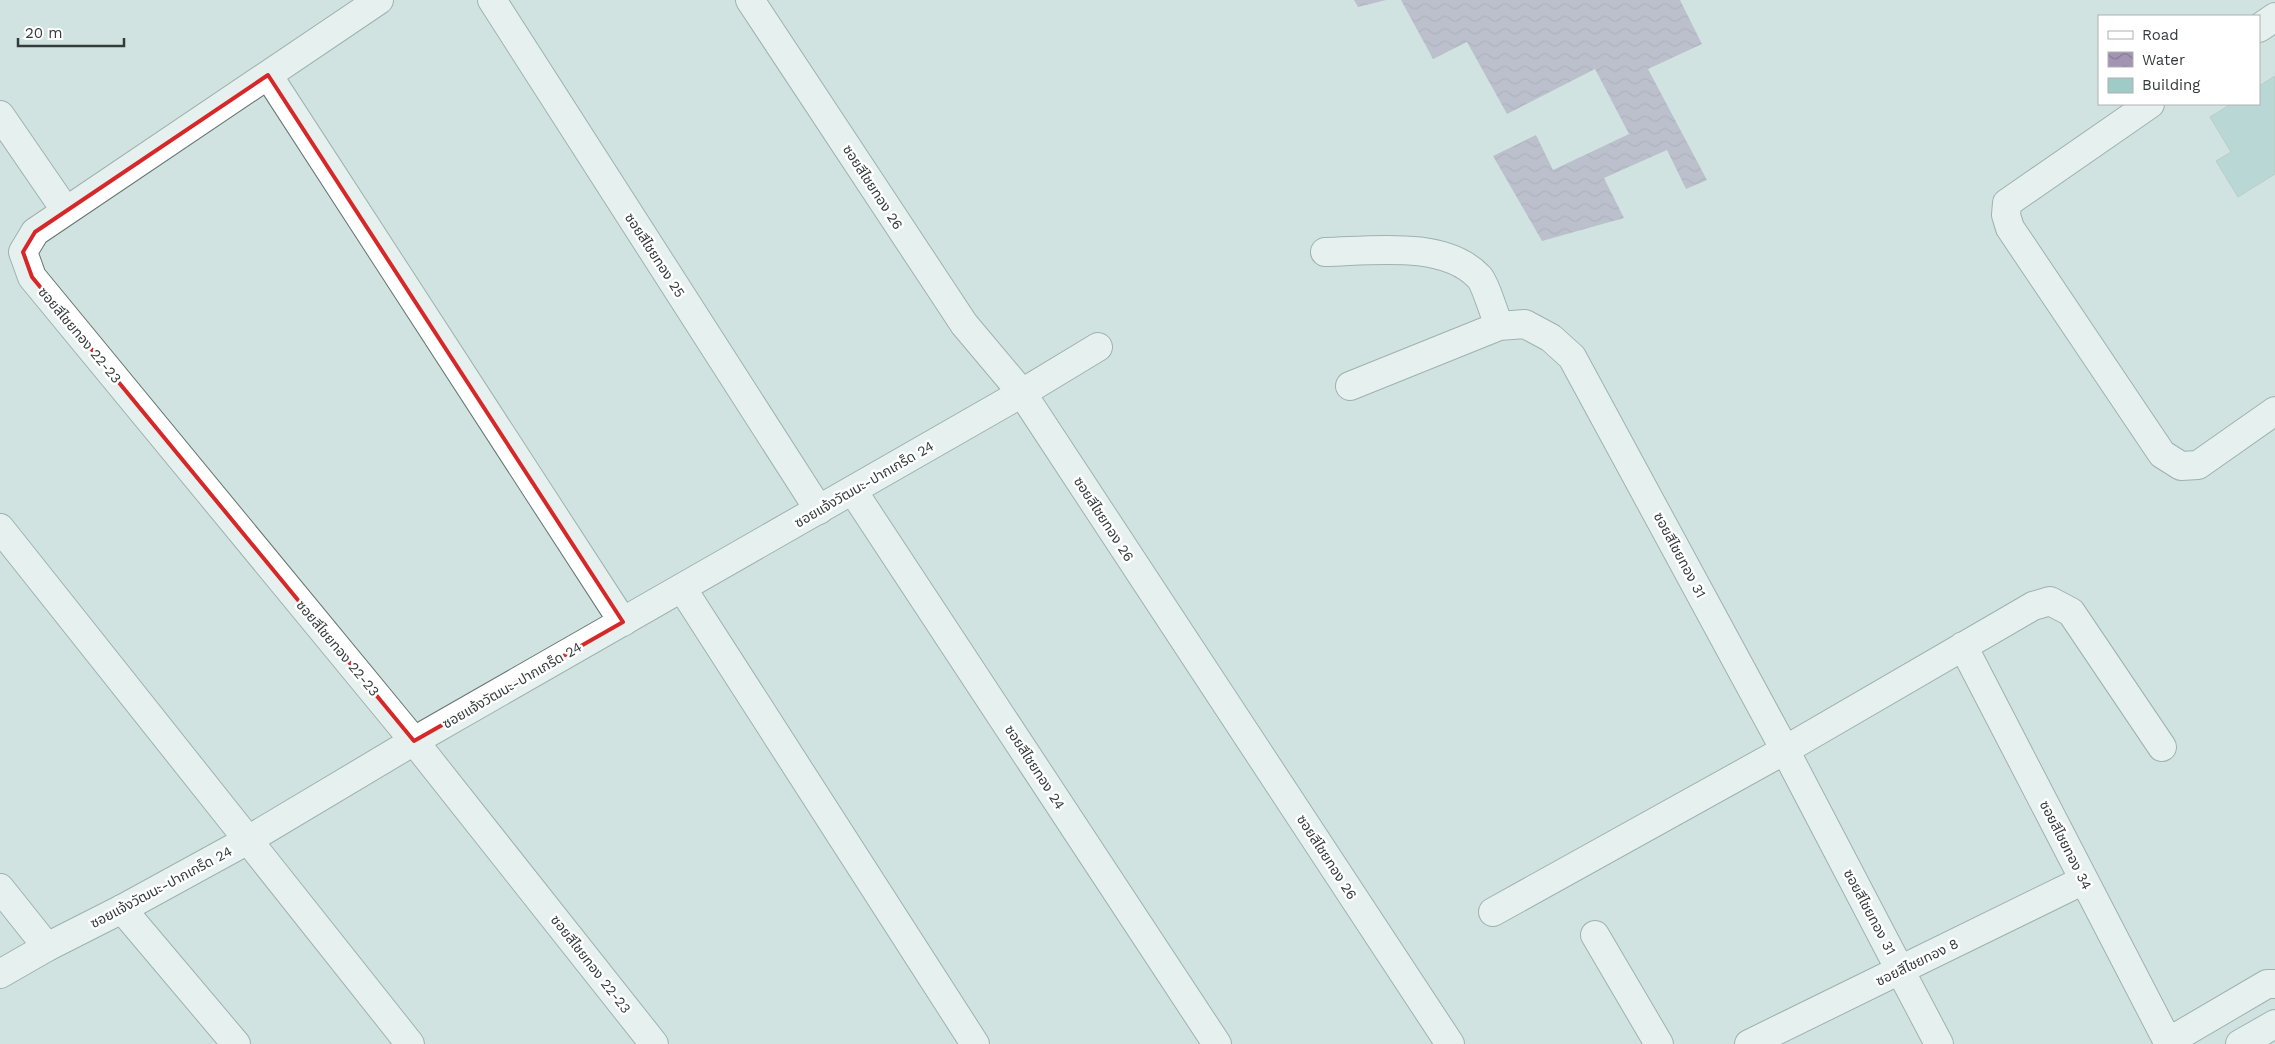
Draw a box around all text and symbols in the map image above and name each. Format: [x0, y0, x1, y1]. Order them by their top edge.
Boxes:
scale bar [18, 15, 124, 47]
legend [2098, 15, 2260, 105]
text: 20 m [25, 24, 63, 42]
text: Road [2142, 26, 2179, 44]
text: Water [2142, 51, 2185, 69]
text: Building [2142, 76, 2200, 94]
street label: ซอยสีไชยทอง 26 [840, 142, 906, 232]
street label: ซอยสีไชยทอง 25 [622, 210, 688, 300]
street label: ซอยสีไชยทอง 22-23 [35, 284, 125, 386]
street label: ซอยแจ้งวัฒนะ-ปากเกร็ด 24 [791, 438, 937, 530]
street label: ซอยสีไชยทอง 26 [1071, 474, 1137, 564]
street label: ซอยสีไชยทอง 31 [1651, 509, 1709, 601]
street label: ซอยสีไชยทอง 22-23 [293, 597, 383, 699]
street label: ซอยแจ้งวัฒนะ-ปากเกร็ด 24 [439, 639, 585, 731]
street label: ซอยสีไชยทอง 24 [1002, 722, 1068, 812]
street label: ซอยสีไชยทอง 34 [2037, 798, 2095, 892]
street label: ซอยสีไชยทอง 26 [1294, 812, 1360, 902]
street label: ซอยแจ้งวัฒนะ-ปากเกร็ด 24 [87, 843, 235, 931]
street label: ซอยสีไชยทอง 31 [1841, 866, 1899, 958]
street label: ซอยสีไชยทอง 22-23 [548, 912, 634, 1016]
street label: ซอยสีไชยทอง 8 [1873, 935, 1961, 989]

